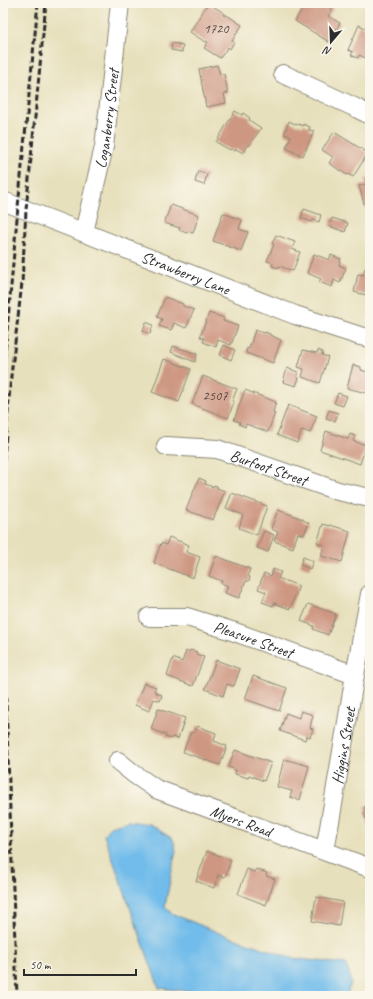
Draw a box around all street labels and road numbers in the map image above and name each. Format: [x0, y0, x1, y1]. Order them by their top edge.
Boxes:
street label: Loganberry Street [90, 65, 124, 170]
street label: Strawberry Lane [138, 247, 234, 300]
street label: Burfoot Street [227, 445, 312, 491]
street label: Pleasure Street [211, 617, 298, 664]
street label: Higgins Street [328, 704, 361, 786]
street label: Myers Road [207, 801, 277, 843]

